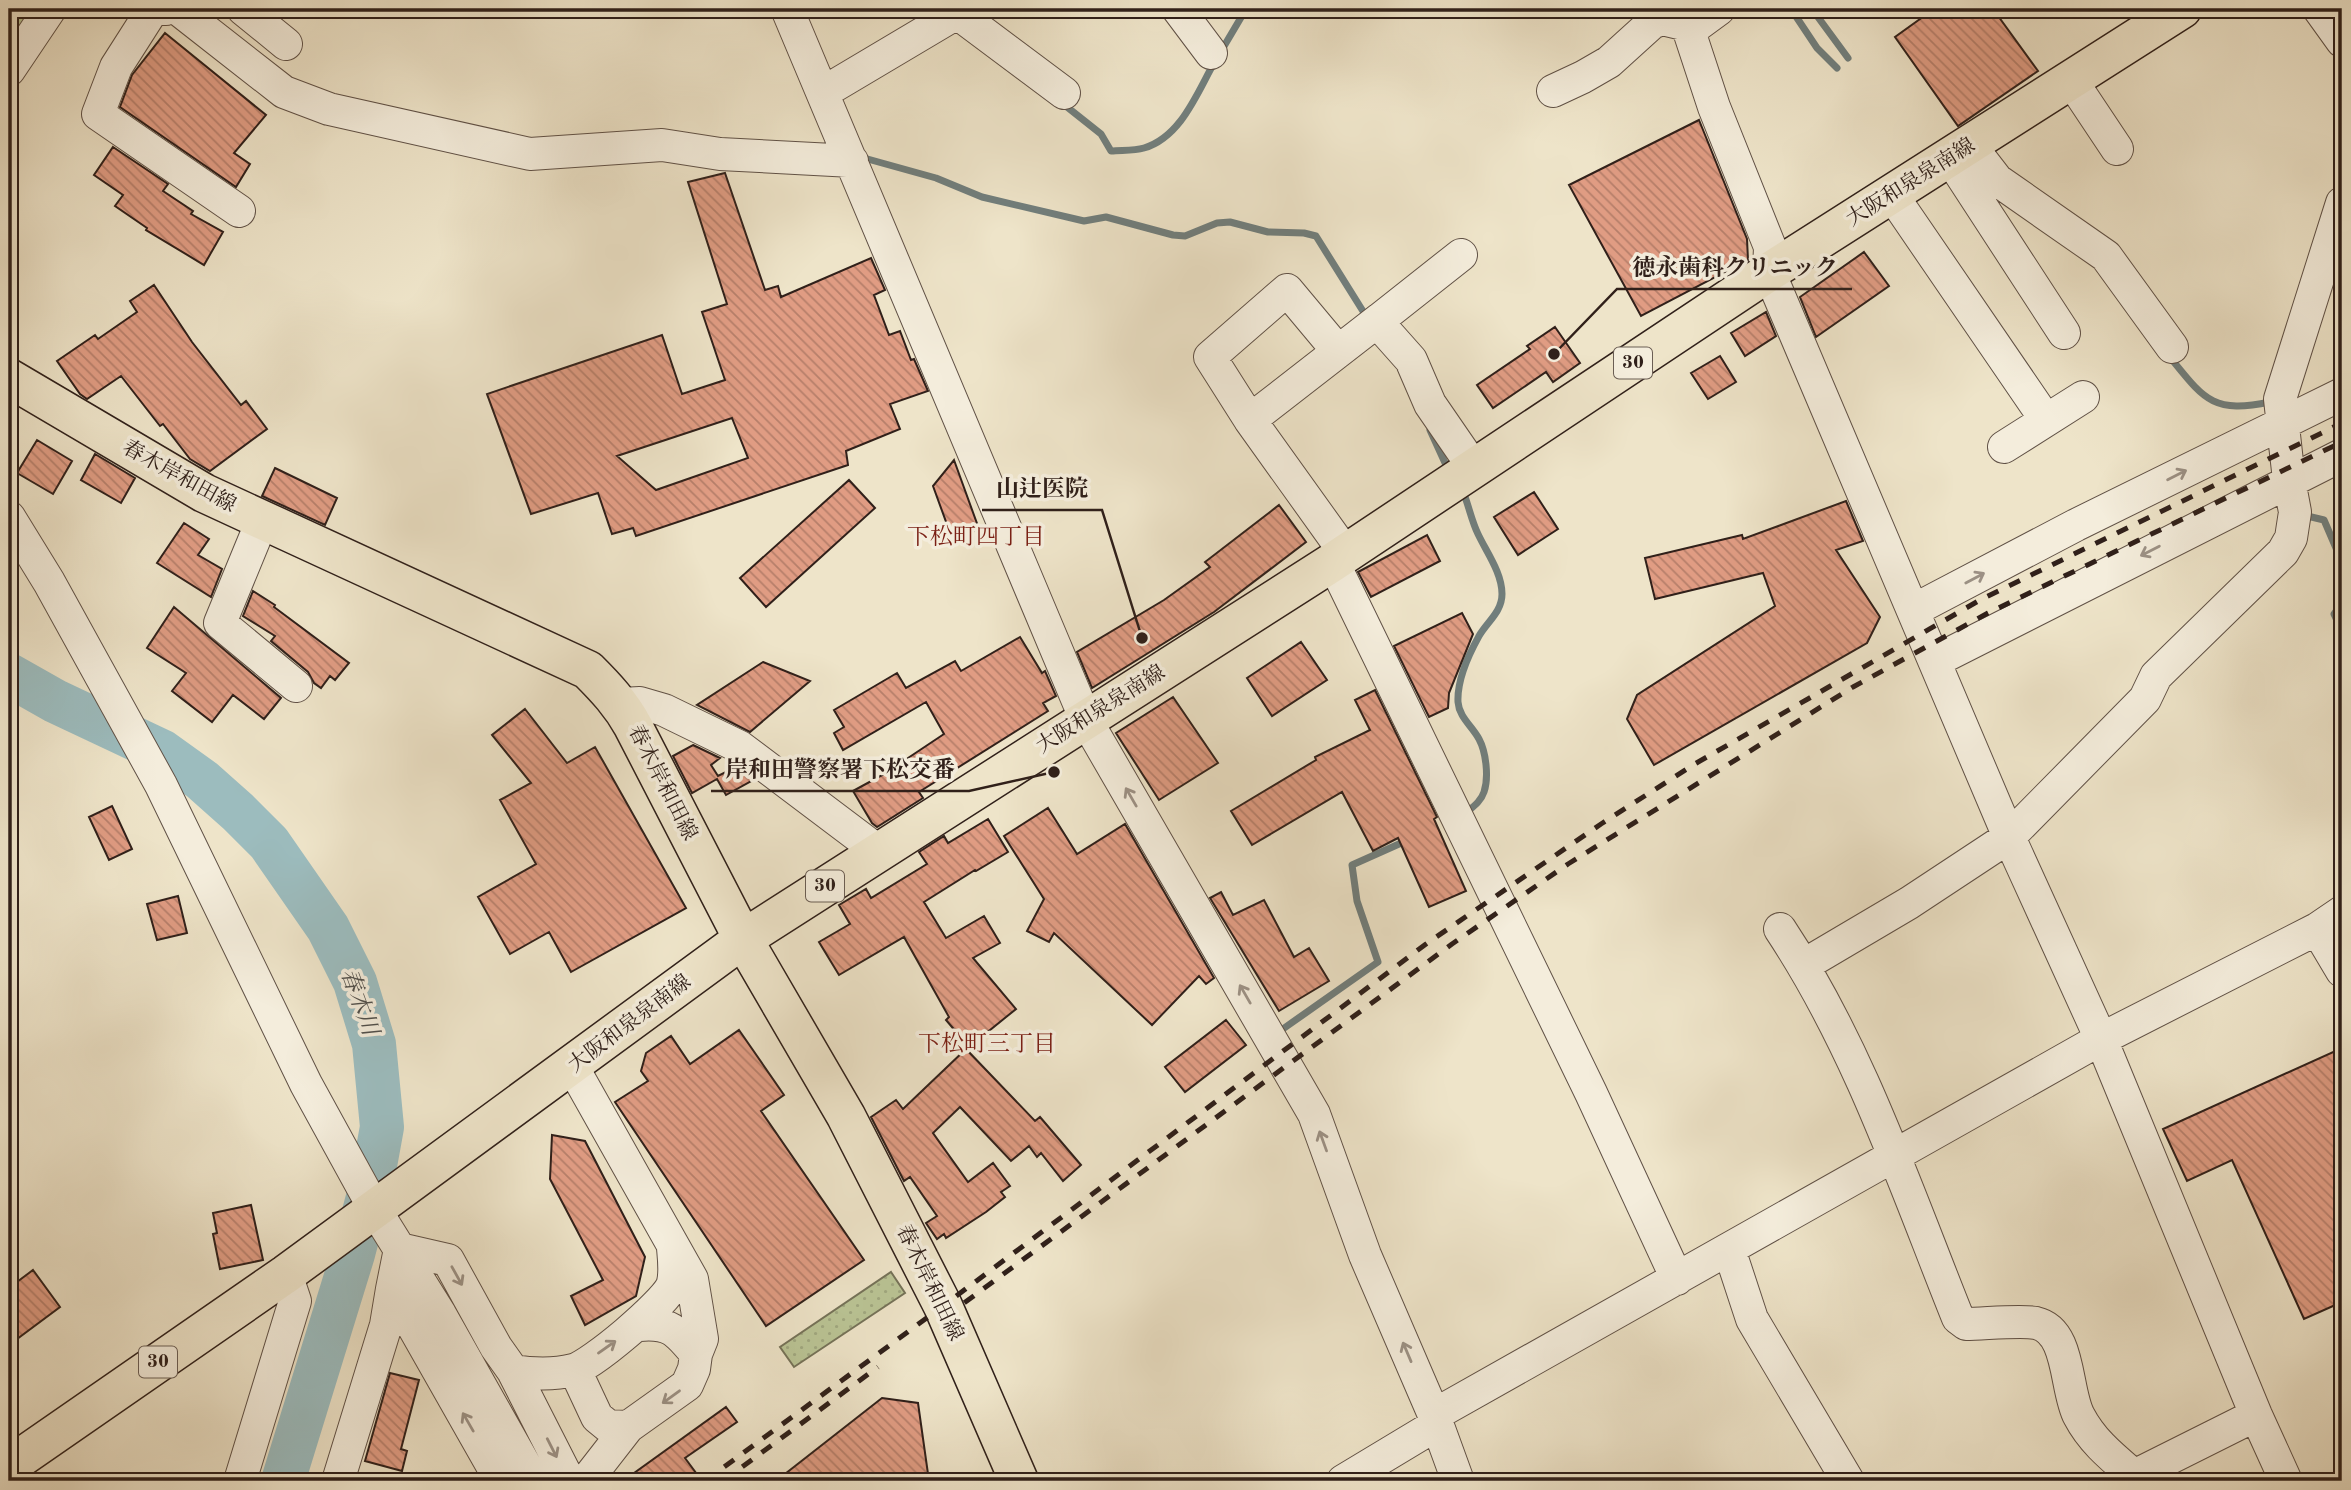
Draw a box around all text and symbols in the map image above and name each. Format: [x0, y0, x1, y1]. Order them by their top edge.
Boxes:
street label: 大阪和泉泉南線 [1842, 133, 1979, 231]
callout: 徳永歯科クリニック [1617, 245, 1852, 289]
text: 徳永歯科クリニック [1632, 254, 1838, 280]
road number: 30 [1614, 348, 1652, 378]
street label: 春木岸和田線 [119, 436, 240, 517]
callout: 山辻医院 [982, 466, 1102, 510]
one-way arrow [2166, 467, 2187, 481]
text: 山辻医院 [996, 476, 1088, 501]
district label: 下松町四丁目 [907, 524, 1045, 549]
one-way arrow [2140, 545, 2161, 559]
one-way arrow [1964, 571, 1984, 585]
street label: 大阪和泉泉南線 [1032, 660, 1169, 758]
street label: 春木岸和田線 [624, 721, 702, 844]
callout: 岸和田警察署下松交番 [711, 747, 969, 791]
text: 岸和田警察署下松交番 [725, 757, 955, 782]
one-way arrow [1124, 787, 1138, 807]
road number: 30 [806, 870, 844, 902]
water label: 春木川 [336, 965, 385, 1041]
street label: 大阪和泉泉南線 [564, 970, 695, 1077]
one-way arrow [1238, 984, 1252, 1004]
district label: 下松町三丁目 [918, 1031, 1056, 1056]
one-way arrow [1316, 1130, 1329, 1152]
street label: 春木岸和田線 [892, 1221, 968, 1344]
one-way arrow [451, 1265, 464, 1286]
one-way arrow [597, 1340, 616, 1354]
one-way arrow [1400, 1342, 1413, 1364]
road number: 30 [139, 1346, 177, 1378]
one-way arrow [662, 1390, 681, 1404]
one-way arrow [461, 1412, 474, 1433]
one-way arrow [546, 1437, 560, 1458]

